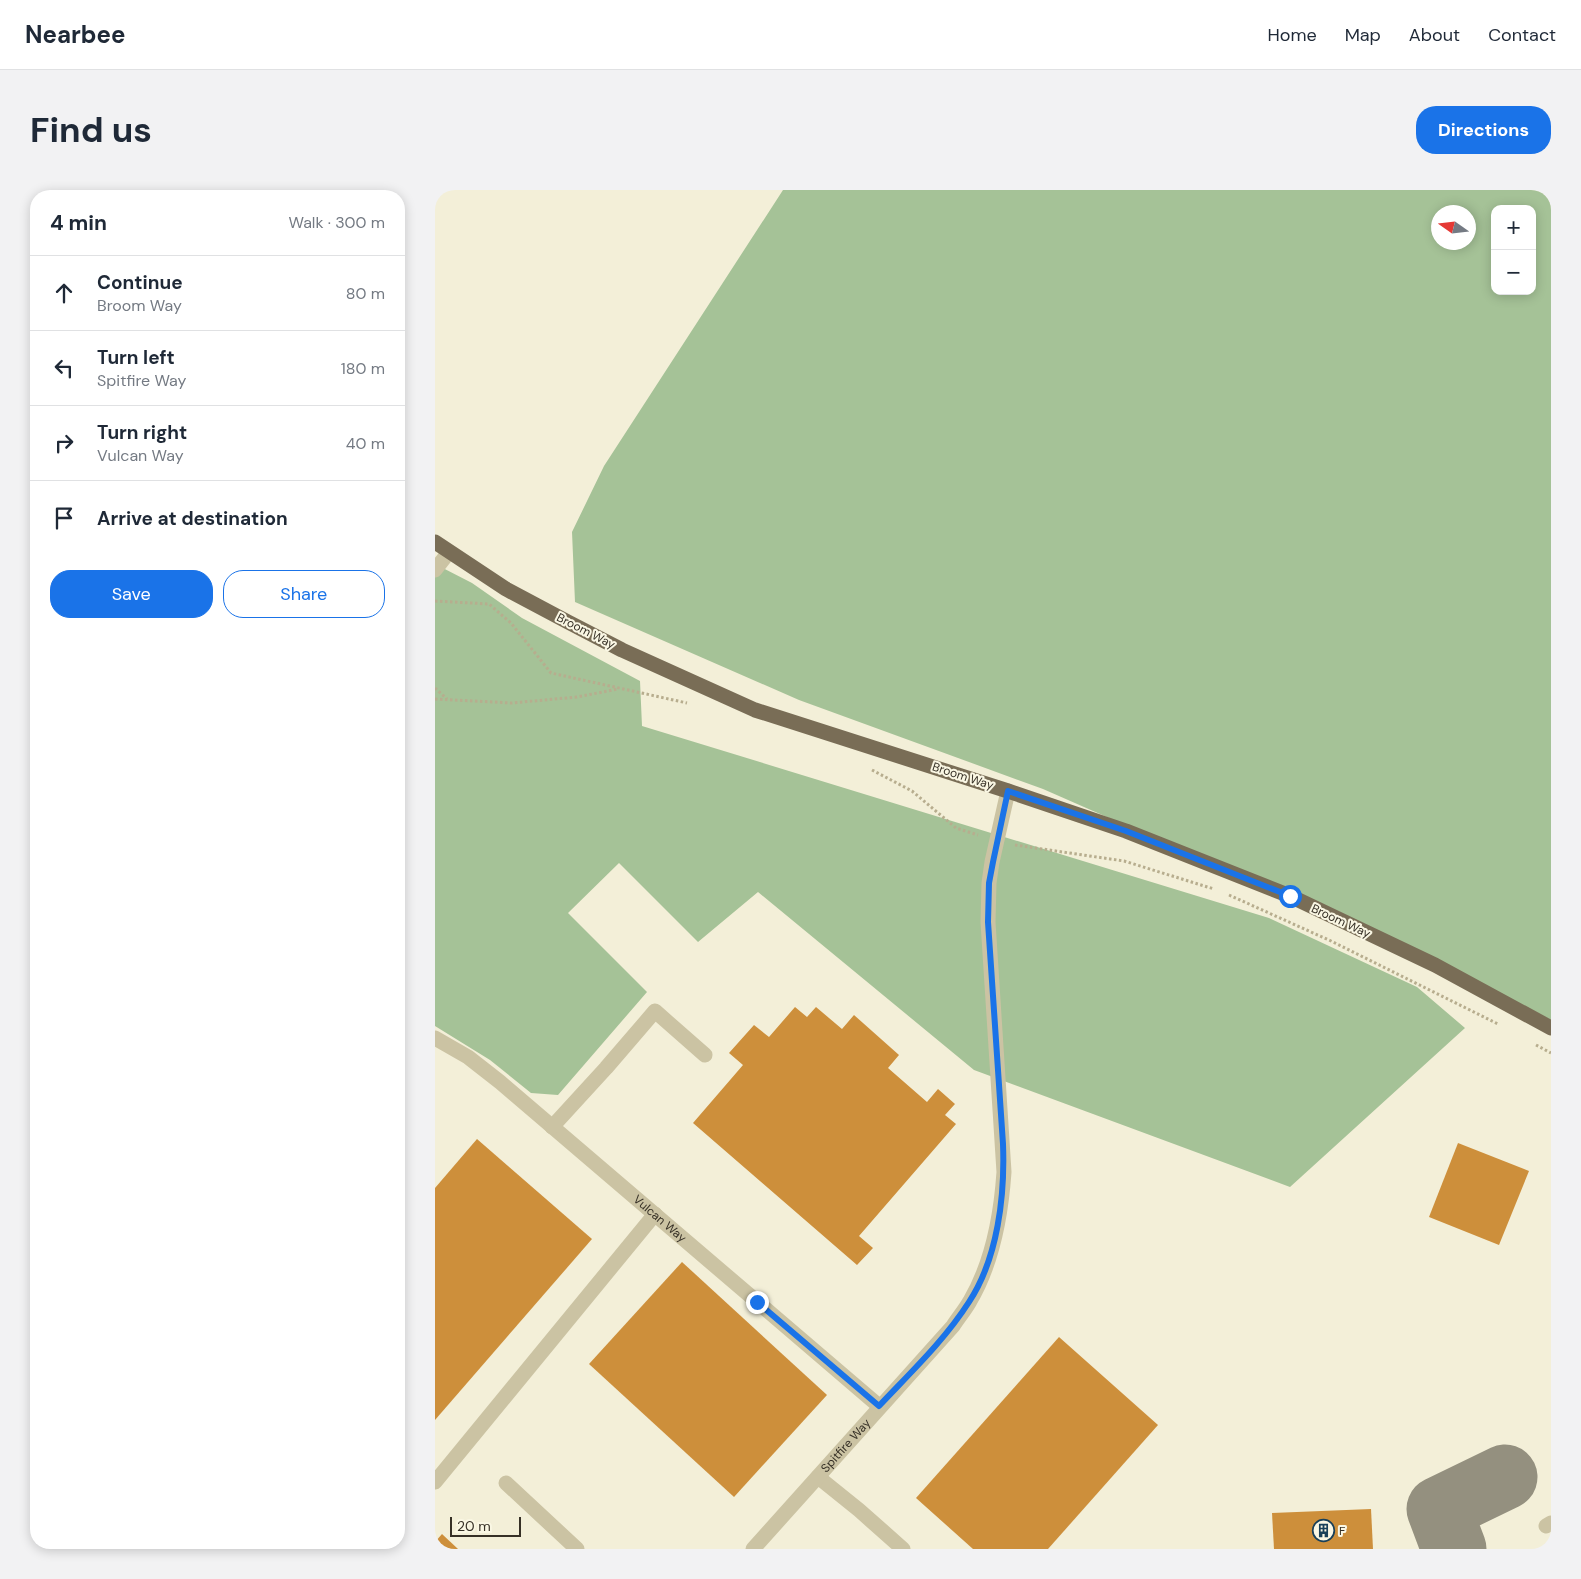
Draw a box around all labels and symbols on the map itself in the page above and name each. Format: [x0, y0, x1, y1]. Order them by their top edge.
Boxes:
north arrow [1431, 205, 1476, 250]
street label: Broom Way [554, 609, 618, 653]
street label: Broom Way [930, 759, 996, 794]
route start [1279, 885, 1302, 908]
street label: Broom Way [1309, 900, 1373, 942]
street label: Vulcan Way [630, 1191, 690, 1246]
route end [746, 1291, 769, 1314]
street label: Spitfire Way [817, 1415, 874, 1476]
scale bar [450, 1514, 521, 1537]
building icon: F [1311, 1519, 1335, 1543]
place label: F [1339, 1523, 1346, 1539]

